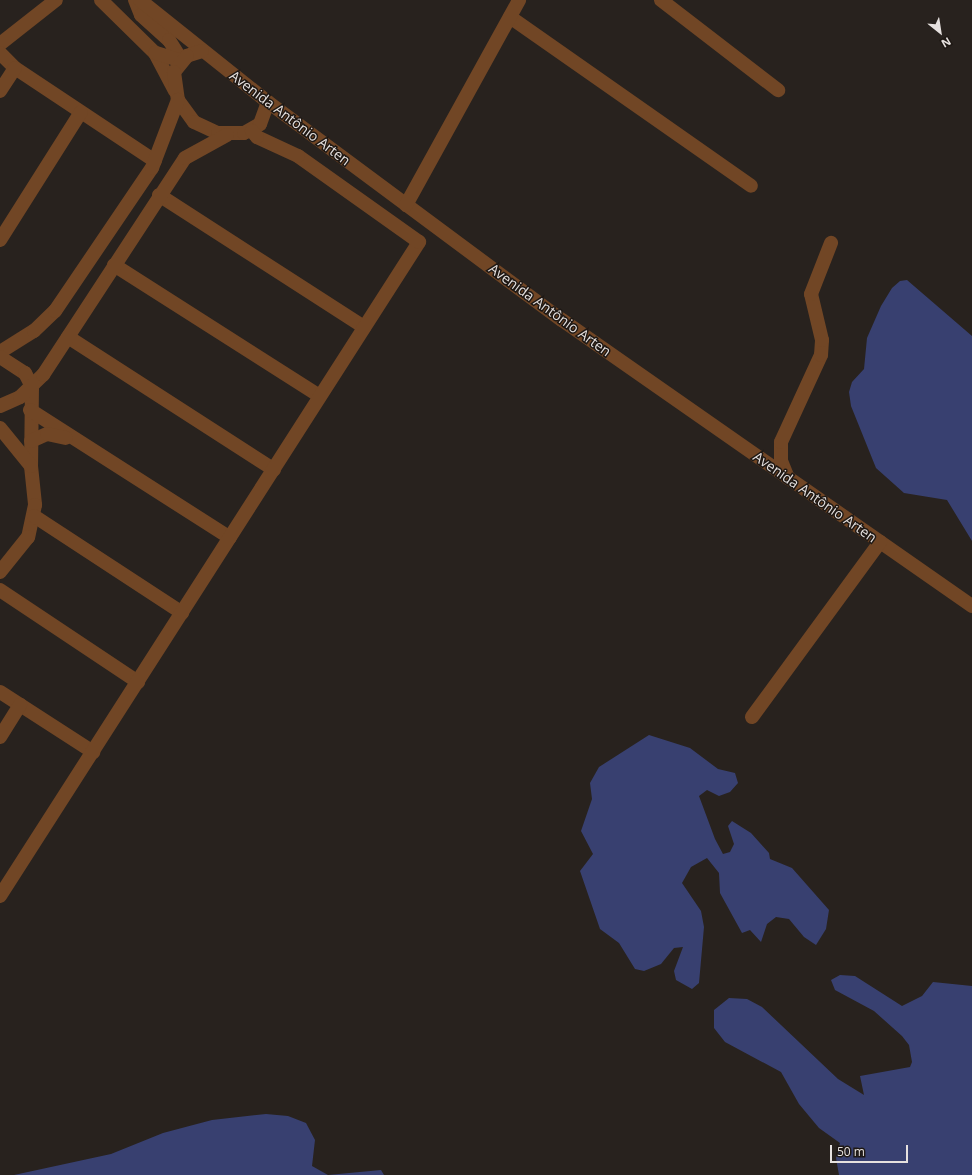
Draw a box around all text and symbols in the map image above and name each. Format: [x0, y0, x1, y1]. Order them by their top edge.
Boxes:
north arrow [920, 12, 960, 52]
text: N [939, 34, 954, 52]
street label: Avenida Antônio Arten [226, 67, 354, 169]
street label: Avenida Antônio Arten [486, 260, 614, 360]
street label: Avenida Antônio Arten [750, 448, 880, 546]
scale bar [832, 1137, 910, 1163]
text: 50 m [837, 1143, 865, 1160]

